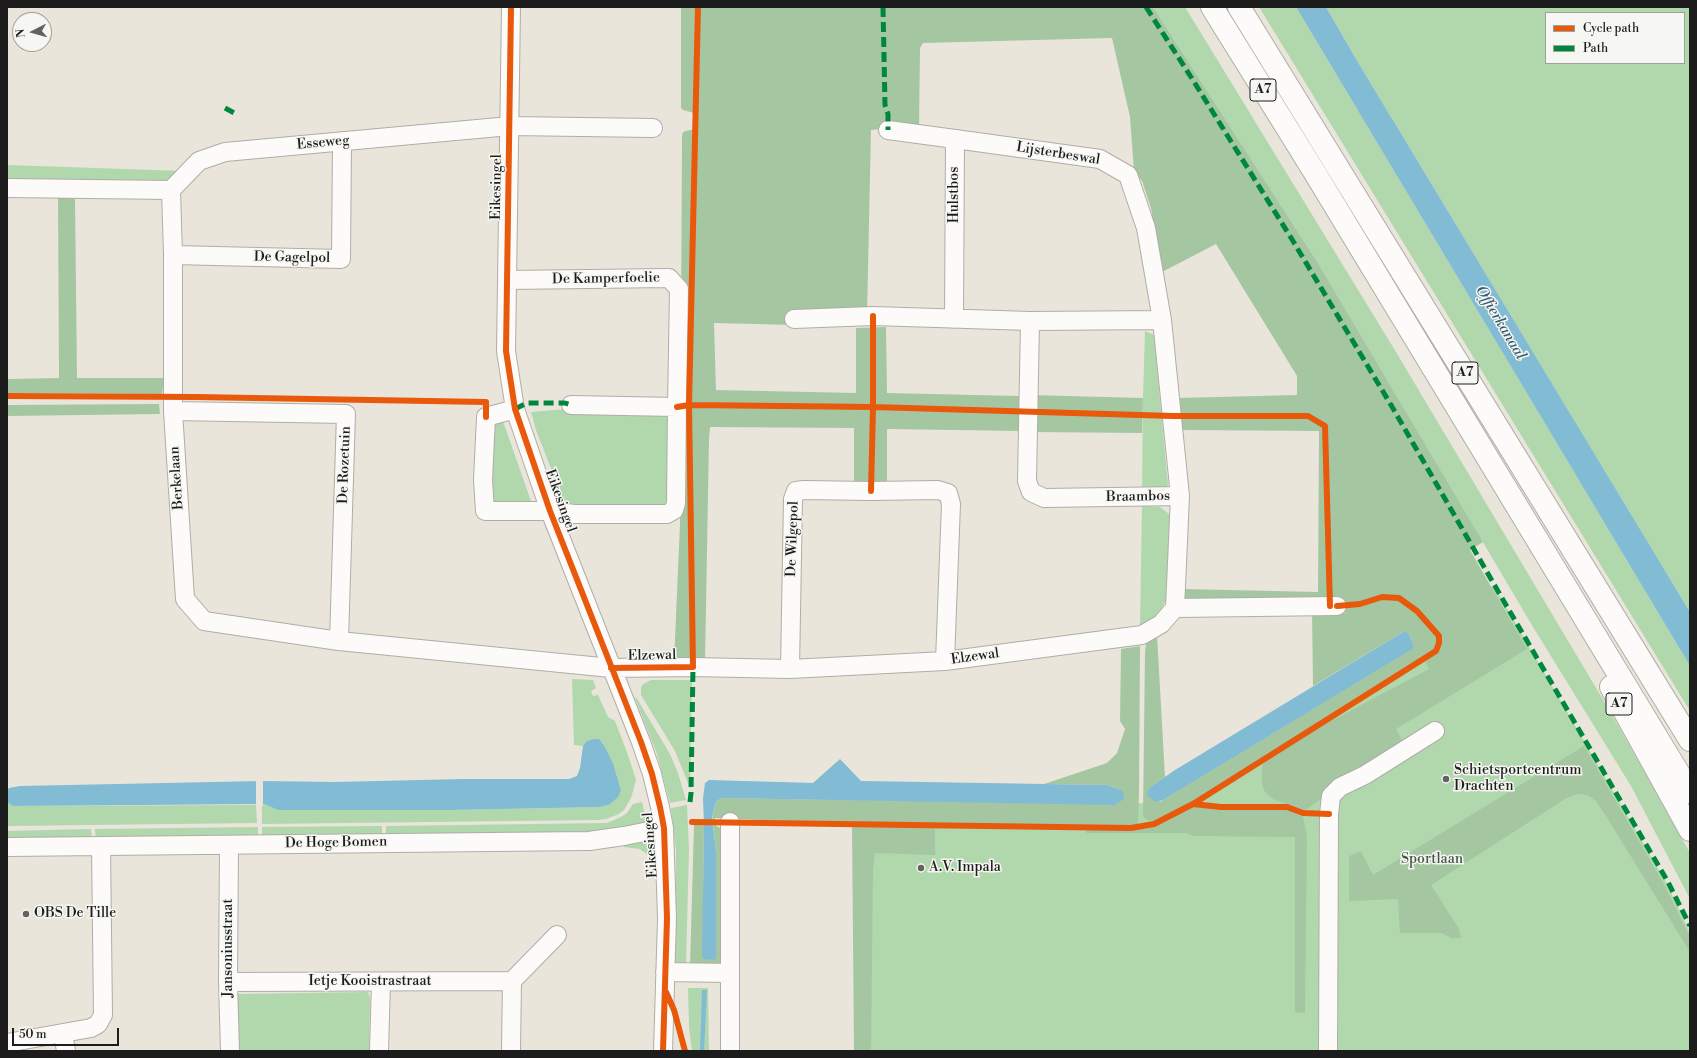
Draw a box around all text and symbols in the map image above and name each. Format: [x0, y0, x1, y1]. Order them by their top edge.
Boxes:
north arrow [12, 12, 52, 52]
legend [1545, 12, 1685, 64]
text: Cycle path [1583, 21, 1639, 36]
text: N [14, 28, 28, 38]
text: Path [1583, 41, 1608, 56]
road number: A7 [1250, 79, 1276, 101]
street label: Esseweg [296, 132, 350, 154]
street label: Lijsterbeswal [1015, 139, 1101, 169]
street label: Eikesingel [488, 154, 506, 220]
street label: Hulstbos [947, 167, 963, 223]
street label: De Gagelpol [254, 249, 330, 267]
street label: De Kamperfoelie [552, 270, 660, 288]
water label: Offierkanaal [1471, 283, 1529, 363]
road number: A7 [1452, 362, 1478, 384]
street label: De Rozetuin [335, 426, 355, 504]
street label: Berkelaan [166, 446, 188, 510]
street label: Eikesingel [541, 467, 579, 535]
street label: Braambos [1106, 488, 1170, 506]
street label: De Wilgepol [783, 501, 803, 577]
street label: Elzewal [950, 645, 1000, 669]
street label: Elzewal [628, 647, 676, 665]
road number: A7 [1606, 693, 1632, 715]
place label: Schietsportcentrum Drachten [1454, 763, 1581, 796]
marker: Schietsportcentrum Drachten [1441, 774, 1451, 784]
street label: Eikesingel [640, 812, 662, 878]
street label: De Hoge Bomen [285, 834, 387, 852]
park label: Sportlaan [1401, 852, 1463, 868]
place label: A.V. Impala [929, 860, 1001, 876]
marker: A.V. Impala [916, 863, 926, 873]
street label: Jansoniusstraat [221, 899, 237, 997]
place label: OBS De Tille [34, 906, 116, 922]
marker: OBS De Tille [21, 909, 31, 919]
street label: Ietje Kooistrastraat [309, 974, 431, 990]
scale bar [14, 1020, 121, 1046]
text: 50 m [19, 1027, 47, 1042]

